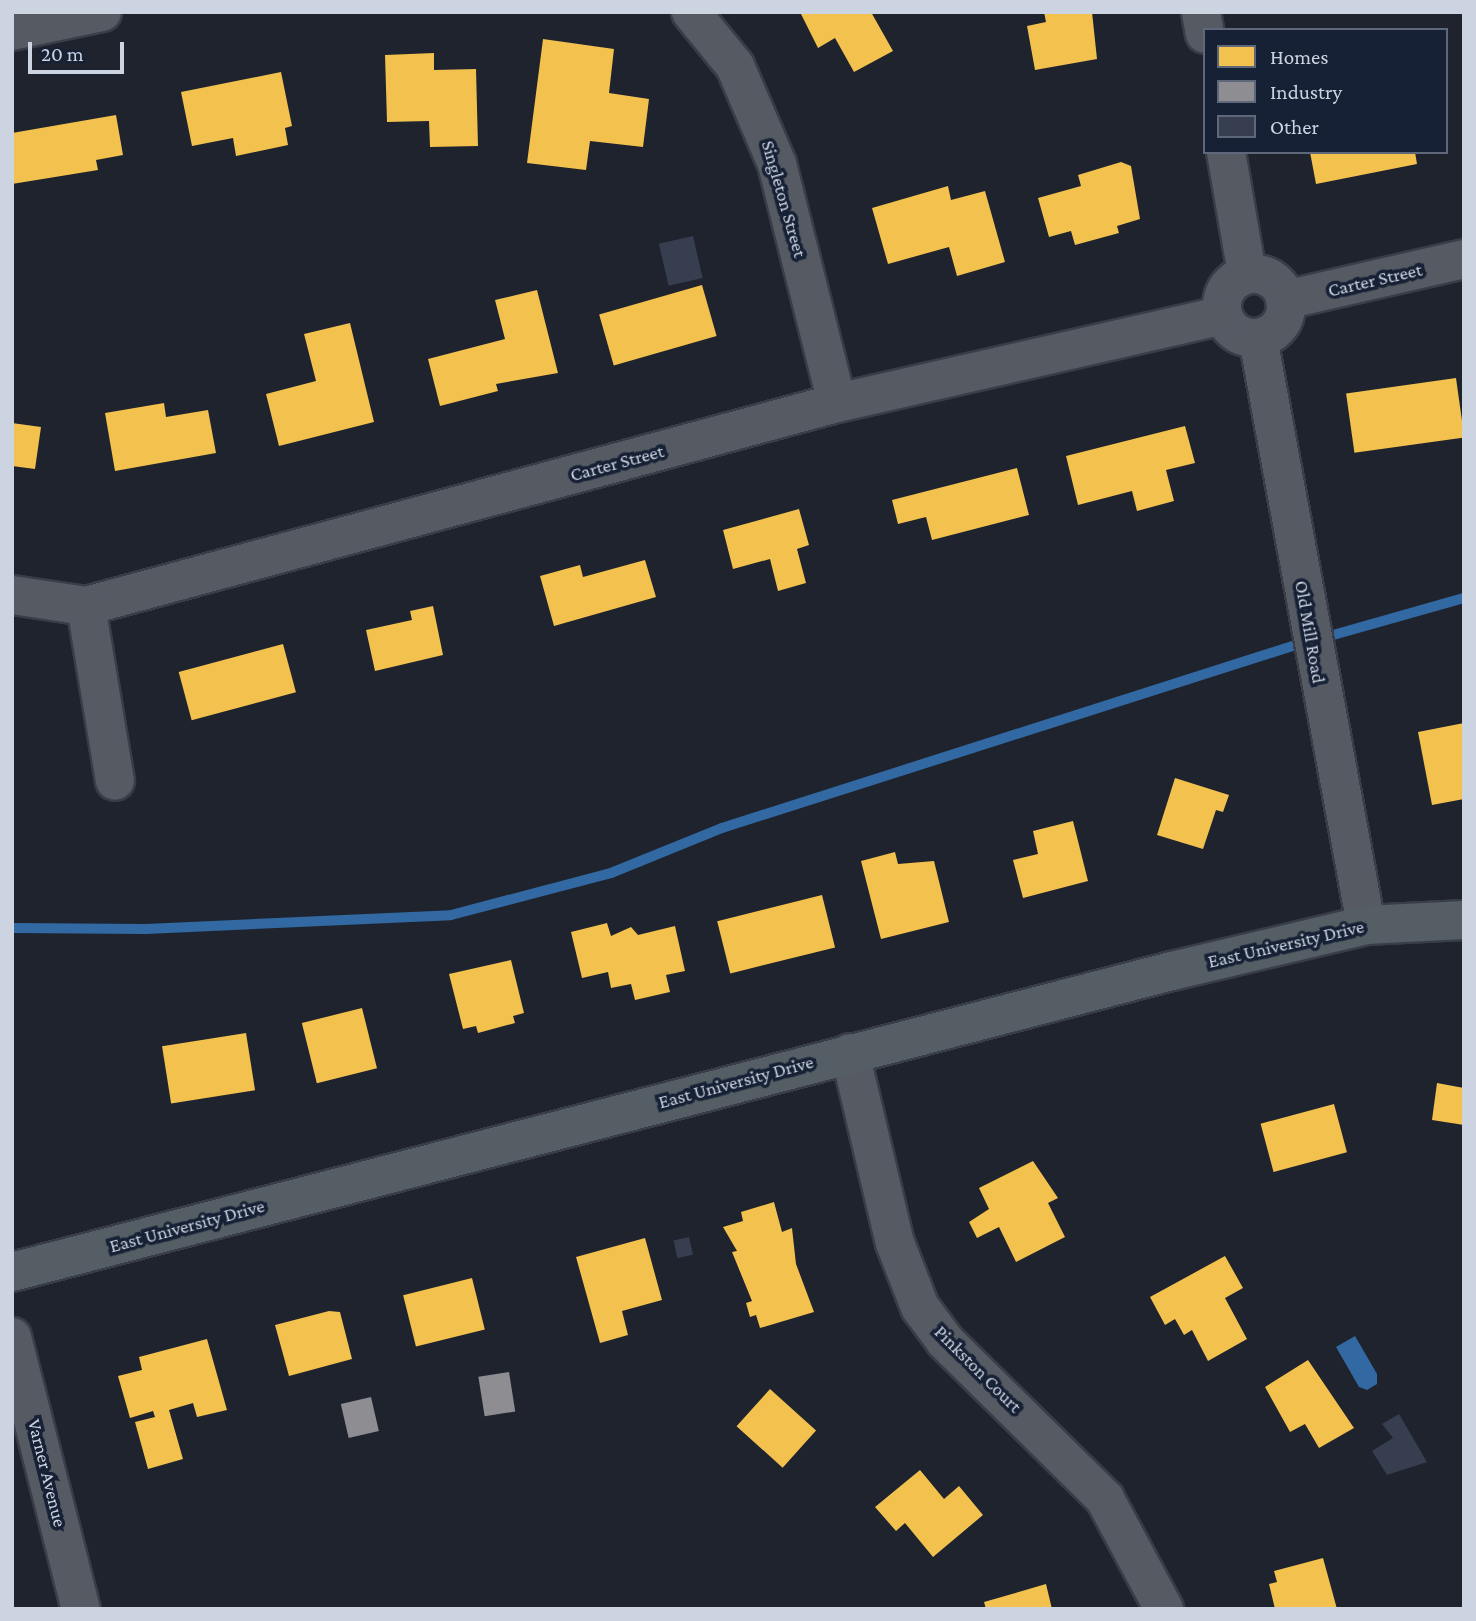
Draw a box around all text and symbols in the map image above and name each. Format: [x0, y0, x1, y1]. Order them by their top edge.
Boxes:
scale bar [32, 28, 128, 72]
legend [1203, 28, 1448, 154]
text: 20 m [41, 42, 84, 66]
text: Homes [1270, 45, 1329, 69]
text: Industry [1270, 80, 1342, 104]
text: Other [1270, 115, 1319, 139]
street label: Singleton Street [756, 138, 812, 260]
street label: Carter Street [1326, 258, 1424, 302]
street label: Carter Street [568, 440, 666, 486]
street label: Old Mill Road [1290, 579, 1330, 685]
street label: East University Drive [1206, 915, 1366, 973]
street label: East University Drive [656, 1050, 816, 1114]
street label: East University Drive [107, 1194, 267, 1258]
street label: Pinkston Court [930, 1321, 1026, 1417]
street label: Varner Avenue [23, 1417, 71, 1529]

